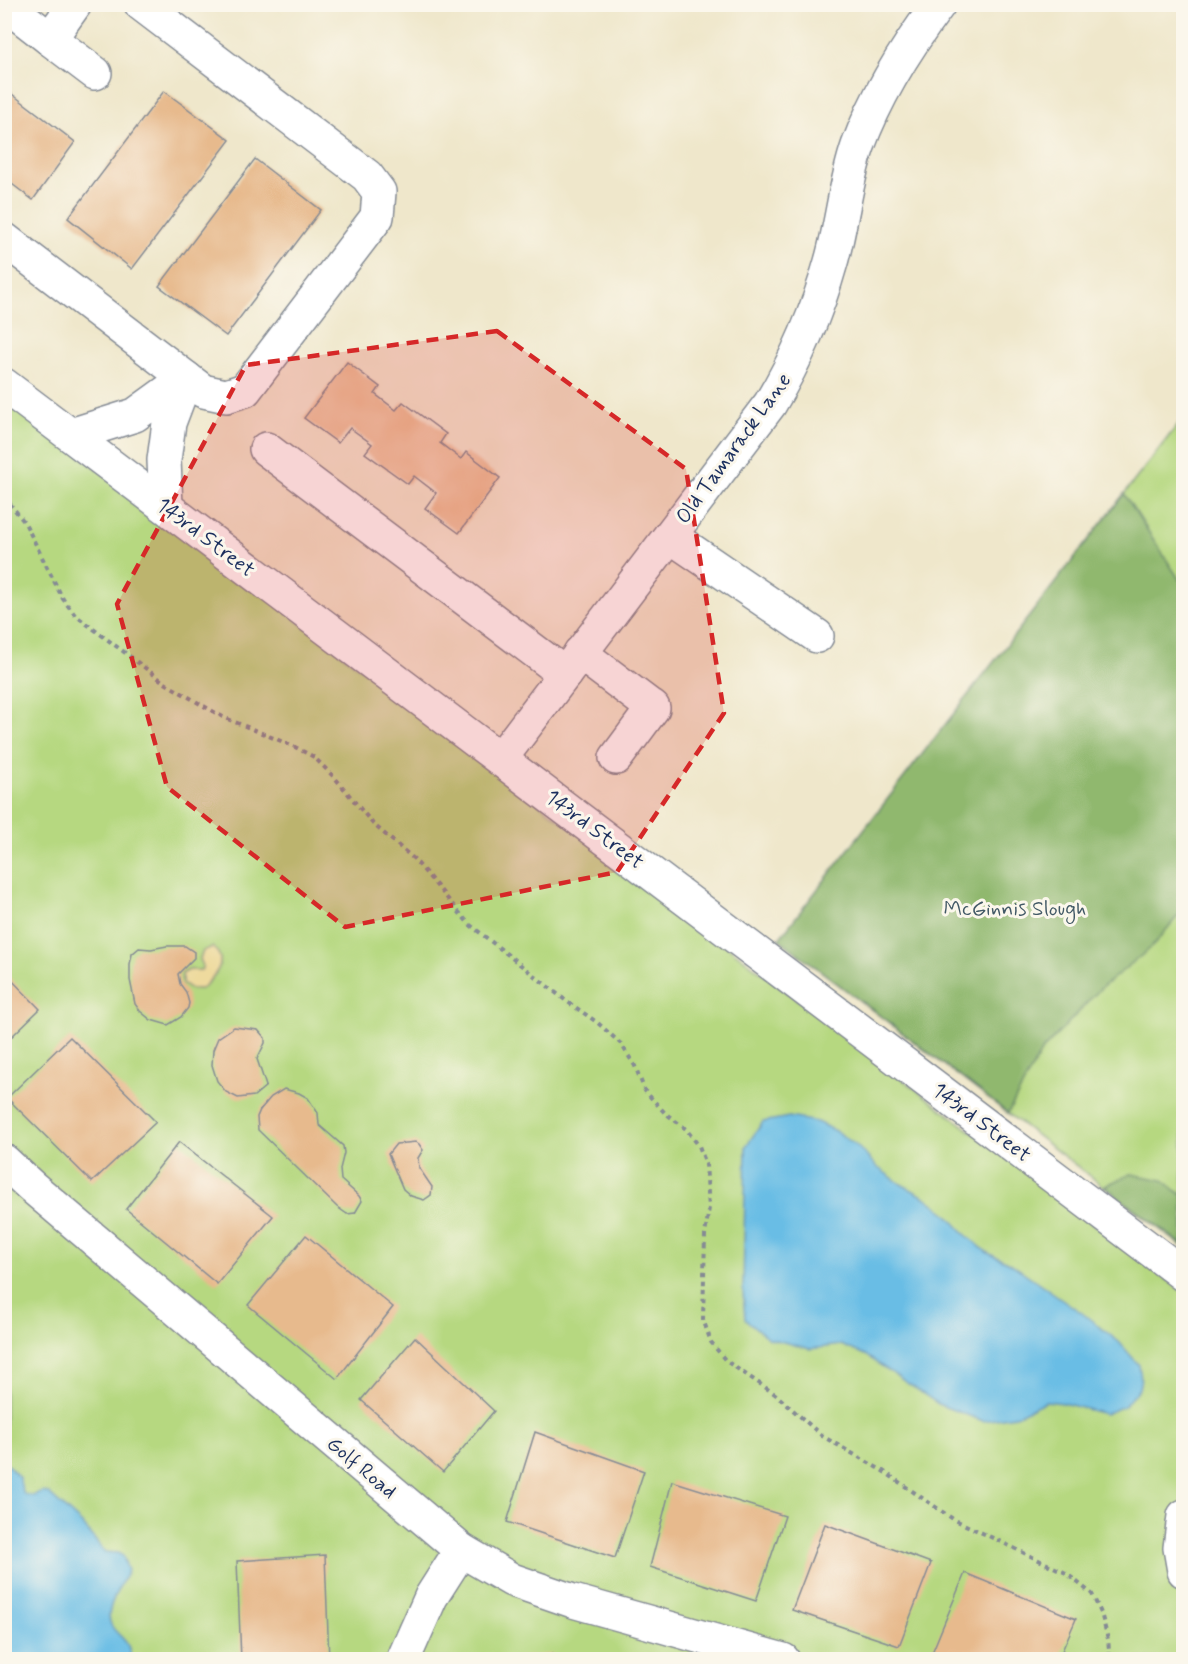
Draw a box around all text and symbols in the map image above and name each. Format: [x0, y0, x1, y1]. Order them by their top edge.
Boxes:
street label: Old Tamarack Lane [670, 367, 798, 530]
street label: 143rd Street [150, 492, 260, 584]
street label: 143rd Street [539, 784, 649, 876]
park label: McGinnis Slough [944, 895, 1086, 924]
street label: 143rd Street [926, 1077, 1036, 1169]
street label: Golf Road [320, 1430, 402, 1505]

